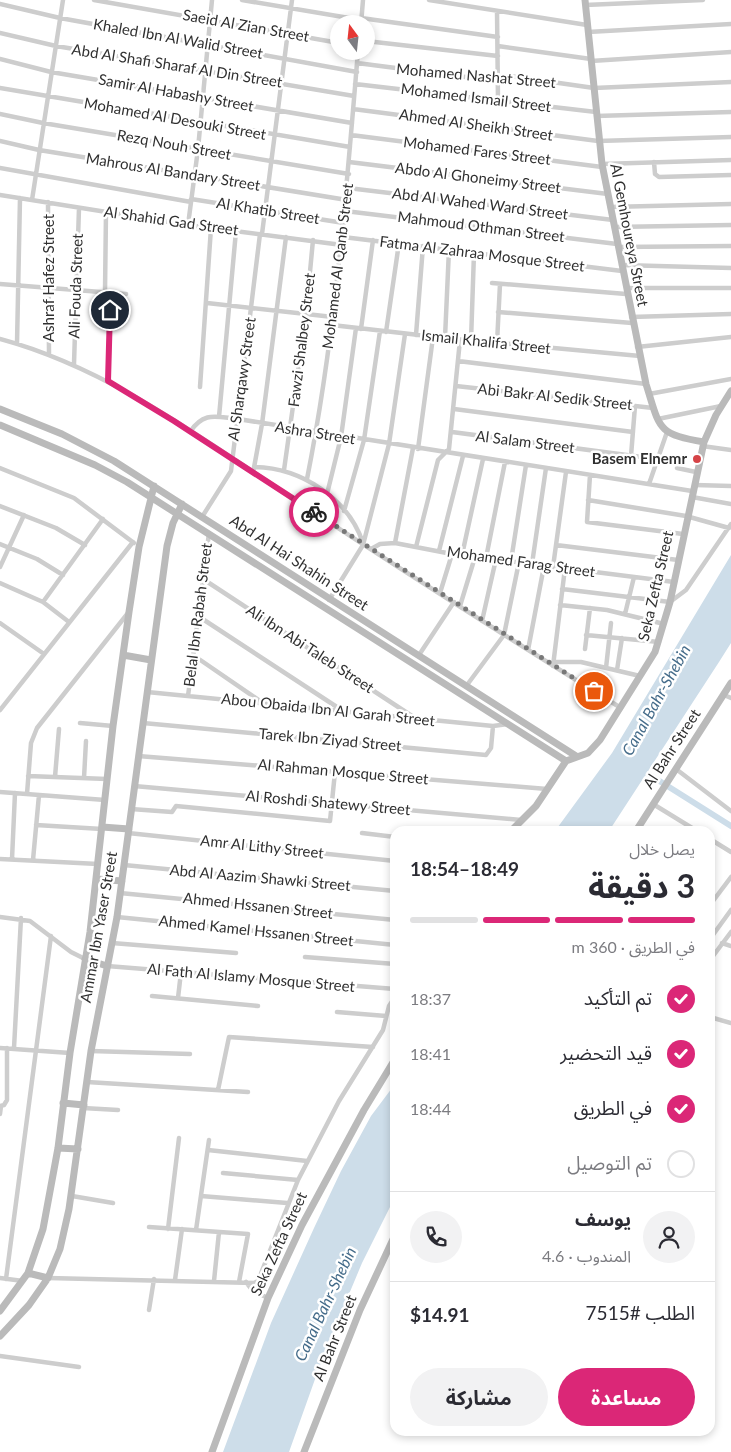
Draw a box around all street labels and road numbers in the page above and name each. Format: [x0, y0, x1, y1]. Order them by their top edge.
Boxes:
street label: Saeid Al Zian Street [182, 5, 311, 45]
street label: Khaled Ibn Al Walid Street [92, 14, 265, 62]
street label: Abd Al Shafi Sharaf Al Din Street [71, 39, 284, 91]
street label: Mohamed Nashat Street [396, 59, 557, 91]
street label: Samir Al Habashy Street [97, 69, 256, 115]
street label: Mohamed Ismail Street [400, 79, 553, 115]
street label: Mohamed Al Desouki Street [83, 93, 268, 143]
street label: Ahmed Al Sheikh Street [398, 104, 555, 144]
street label: Rezq Nouh Street [116, 125, 233, 163]
street label: Mohamed Fares Street [402, 132, 552, 168]
street label: Mahrous Al Bandary Street [85, 148, 262, 194]
street label: Abdo Al Ghoneimy Street [394, 158, 563, 196]
street label: Al Gemhoureya Street [607, 162, 653, 308]
street label: Mohamed Al Qanb Street [318, 181, 356, 350]
street label: Abd Al Wahed Ward Street [391, 183, 570, 223]
street label: Al Khatib Street [215, 193, 322, 227]
street label: Al Shahid Gad Street [103, 202, 240, 238]
street label: Mahmoud Othman Street [397, 207, 566, 245]
street label: Ashraf Hafez Street [39, 213, 57, 342]
street label: Fatma Al Zahraa Mosque Street [379, 231, 586, 275]
street label: Ali Fouda Street [64, 233, 86, 339]
street label: Fawzi Shalbey Street [284, 271, 318, 408]
street label: Al Sharqawy Street [223, 315, 259, 442]
street label: Ismail Khalifa Street [420, 325, 552, 357]
street label: Abi Bakr Al Sedik Street [477, 379, 634, 413]
street label: Ashra Street [274, 417, 357, 447]
street label: Al Salam Street [475, 426, 576, 456]
street label: Abd Al Hai Shahin Street [227, 511, 373, 614]
street label: Seka Zefta Street [634, 528, 677, 643]
street label: Belal Ibn Rabah Street [179, 541, 215, 688]
street label: Mohamed Farag Street [446, 542, 597, 580]
street label: Ali Ibn Abi Taleb Street [243, 600, 378, 697]
street label: Abou Obaida Ibn Al Garah Street [220, 689, 436, 729]
street label: Al Bahr Street [639, 705, 704, 792]
street label: Tarek Ibn Ziyad Street [258, 724, 403, 754]
street label: Al Rahman Mosque Street [257, 755, 430, 787]
street label: Al Roshdi Shatewy Street [245, 786, 412, 818]
street label: Amr Al Lithy Street [199, 831, 325, 862]
street label: Ammar Ibn Yaser Street [76, 849, 120, 1004]
street label: Abd Al Aazim Shawki Street [169, 860, 352, 894]
street label: Ahmed Hssanen Street [182, 888, 335, 922]
street label: Ahmed Kamel Hssanen Street [158, 911, 355, 949]
street label: Al Fath Al Islamy Mosque Street [146, 959, 356, 995]
street label: Seka Zefta Street [246, 1188, 310, 1298]
street label: Al Bahr Street [309, 1291, 360, 1383]

